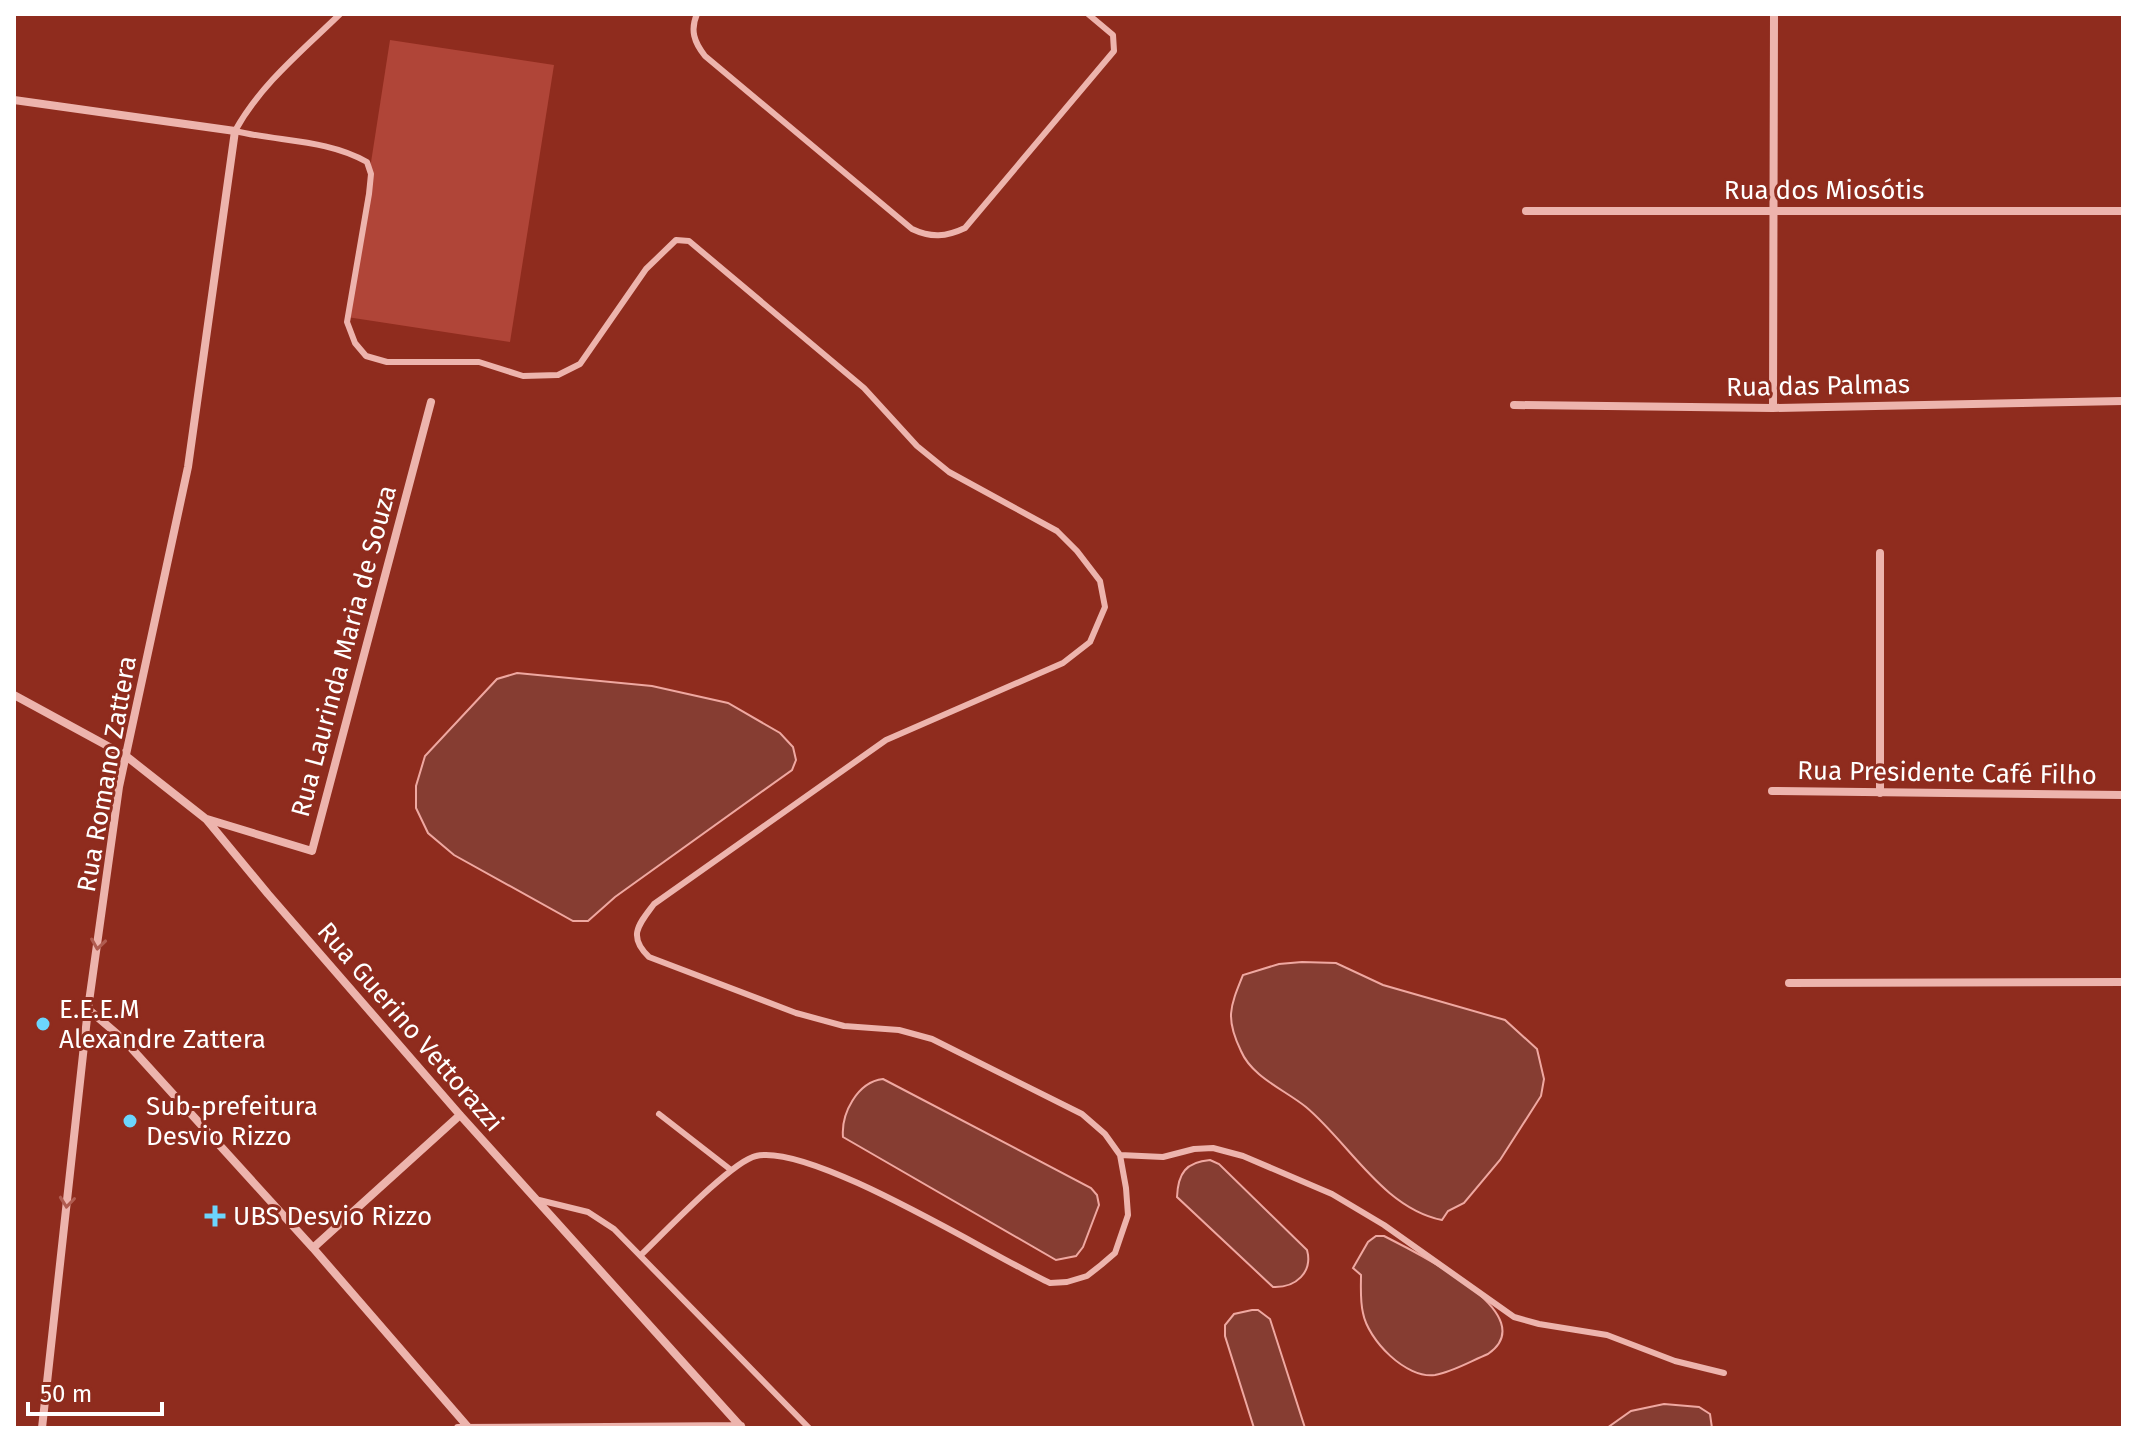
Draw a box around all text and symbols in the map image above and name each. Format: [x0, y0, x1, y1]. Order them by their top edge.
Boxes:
street label: Rua dos Miosótis [1724, 175, 1924, 206]
street label: Rua das Palmas [1726, 369, 1910, 403]
street label: Rua Laurinda Maria de Souza [285, 482, 403, 820]
street label: Rua Romano Zattera [71, 653, 143, 895]
street label: Rua Presidente Café Filho [1797, 755, 2097, 791]
street label: Rua Guerino Vettorazzi [311, 916, 509, 1138]
one-way arrow [90, 937, 107, 951]
place label: E.E.E.M Alexandre Zattera [59, 994, 266, 1055]
marker: E.E.E.M Alexandre Zattera [34, 1015, 52, 1033]
place label: Sub-prefeitura Desvio Rizzo [146, 1091, 318, 1152]
marker: Sub-prefeitura Desvio Rizzo [121, 1112, 139, 1130]
one-way arrow [58, 1196, 75, 1209]
place label: UBS Desvio Rizzo [233, 1201, 432, 1232]
marker: UBS Desvio Rizzo [204, 1205, 226, 1227]
scale bar [28, 1366, 162, 1416]
text: 50 m [40, 1380, 92, 1408]

